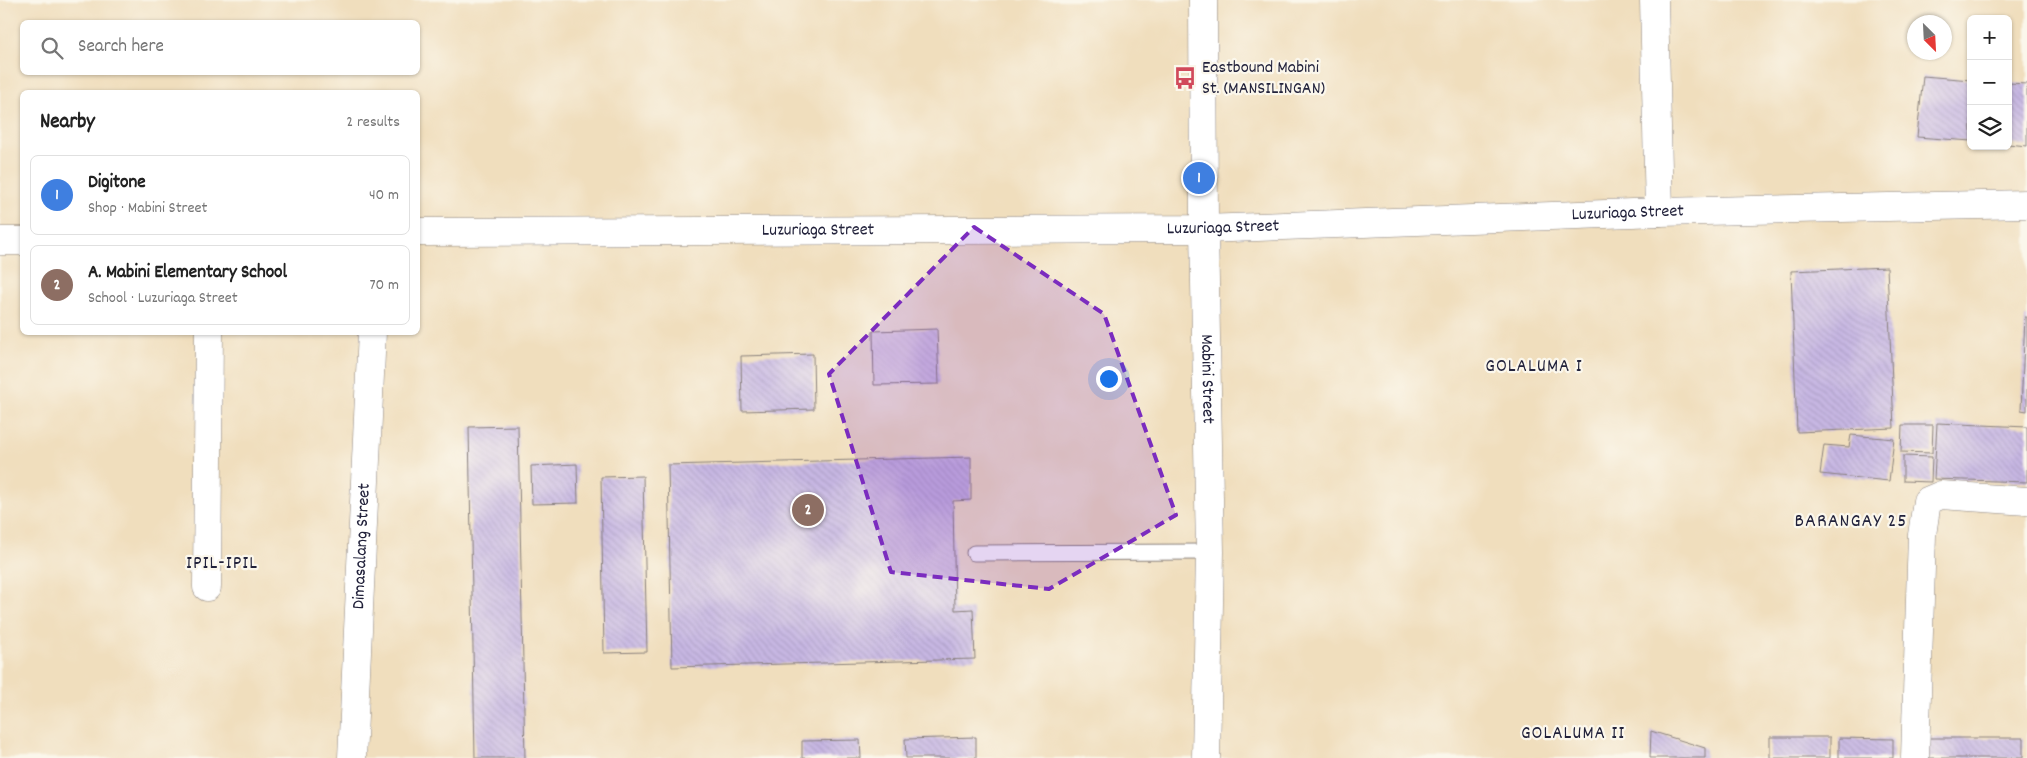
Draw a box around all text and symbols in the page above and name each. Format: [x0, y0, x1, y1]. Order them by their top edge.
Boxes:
north arrow [1907, 15, 1952, 60]
map controls [1967, 15, 2012, 150]
button: + [1967, 15, 2012, 60]
search box [20, 20, 420, 75]
icon: search [38, 34, 66, 62]
text: Search here [78, 34, 164, 61]
place label: Eastbound Mabini St. (MANSILINGAN) [1202, 56, 1325, 102]
button: − [1967, 60, 2012, 105]
bus stop icon: Eastbound Mabini St. (MANSILINGAN) [1172, 65, 1198, 91]
button: layers [1967, 105, 2012, 150]
text: Nearby [40, 108, 95, 138]
text: 2 results [346, 111, 400, 134]
pin: 1 [1183, 159, 1215, 197]
text: Digitone [88, 170, 146, 197]
text: 1 [55, 184, 59, 207]
text: 40 m [369, 184, 399, 207]
text: Shop · Mabini Street [88, 197, 207, 220]
street label: Luzuriaga Street [1571, 199, 1685, 228]
street label: Luzuriaga Street [1167, 214, 1280, 242]
street label: Luzuriaga Street [762, 218, 875, 243]
text: A. Mabini Elementary School [88, 260, 287, 287]
text: 2 [54, 274, 61, 297]
text: 70 m [369, 274, 399, 297]
text: School · Luzuriaga Street [88, 287, 238, 310]
street label: Mabini Street [1193, 334, 1220, 424]
district label: GOLALUMA I [1485, 354, 1583, 381]
your location [1096, 366, 1122, 392]
street label: Dimasalang Street [346, 482, 377, 610]
pin: 2 [792, 491, 824, 529]
district label: BARANGAY 25 [1795, 508, 1907, 536]
district label: IPIL-IPIL [186, 551, 258, 578]
district label: GOLALUMA II [1521, 721, 1625, 748]

